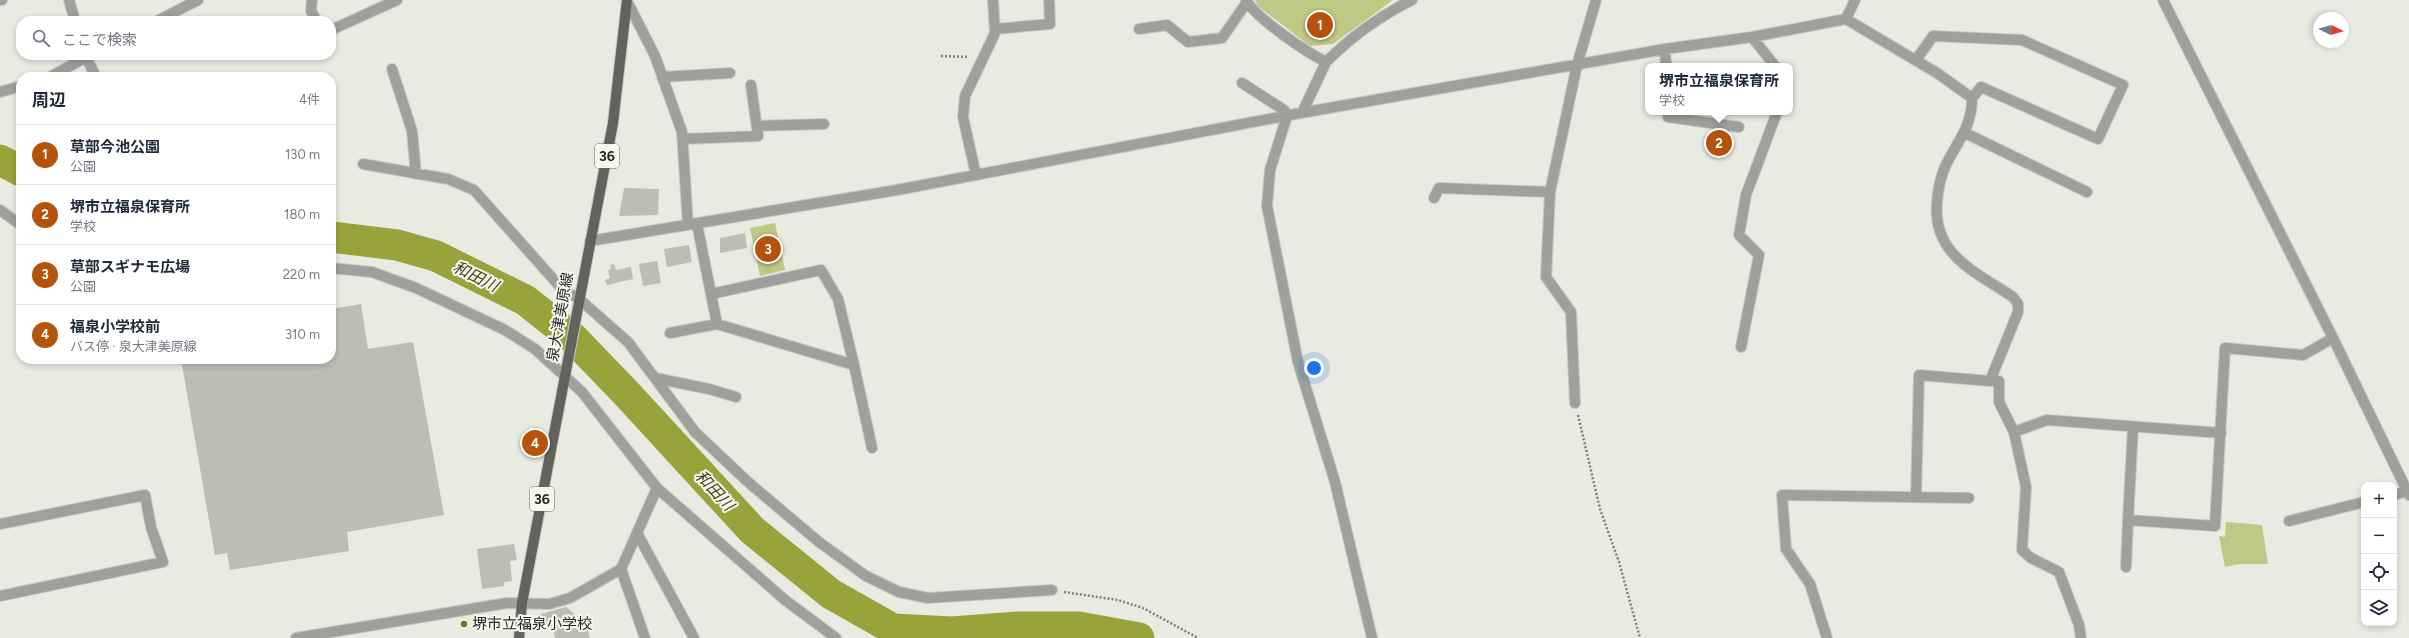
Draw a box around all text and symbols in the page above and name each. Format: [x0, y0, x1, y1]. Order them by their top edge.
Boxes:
pin: 1 [1307, 10, 1333, 40]
north arrow [2313, 12, 2349, 48]
search box [16, 16, 336, 60]
icon: search [30, 27, 52, 49]
text: ここで検索 [62, 31, 137, 49]
popup [1645, 63, 1793, 115]
text: 堺市立福泉保育所 [1659, 72, 1779, 90]
text: 周辺 [32, 90, 66, 110]
text: 4件 [299, 92, 320, 107]
text: 学校 [1659, 93, 1685, 108]
pin: 2 [1706, 128, 1732, 158]
text: 草部今池公園 [70, 138, 160, 156]
road number: 36 [595, 144, 619, 168]
text: 1 [42, 147, 48, 162]
text: 130 m [285, 147, 320, 162]
text: 公園 [70, 159, 96, 174]
text: 堺市立福泉保育所 [70, 198, 190, 216]
text: 2 [41, 207, 49, 222]
text: 180 m [284, 207, 320, 222]
text: 学校 [70, 219, 96, 234]
pin: 3 [755, 234, 781, 264]
water label: 和田川 [450, 257, 503, 296]
text: 草部スギナモ広場 [70, 258, 190, 276]
text: 3 [41, 267, 49, 282]
text: 220 m [283, 267, 320, 282]
street label: 泉大津美原線 [543, 271, 577, 363]
text: 公園 [70, 279, 96, 294]
text: 福泉小学校前 [70, 318, 160, 336]
text: 4 [41, 327, 49, 342]
text: 310 m [285, 327, 320, 342]
text: バス停 · 泉大津美原線 [70, 339, 197, 354]
your location [1304, 358, 1324, 378]
pin: 4 [522, 428, 548, 458]
water label: 和田川 [691, 466, 739, 516]
map controls [2361, 482, 2397, 626]
button: + [2361, 482, 2397, 518]
road number: 36 [530, 487, 554, 511]
button: − [2361, 518, 2397, 554]
button: locate [2361, 554, 2397, 590]
button: layers [2361, 590, 2397, 626]
place label: 堺市立福泉小学校 [472, 615, 592, 633]
marker: 堺市立福泉小学校 [459, 619, 469, 629]

